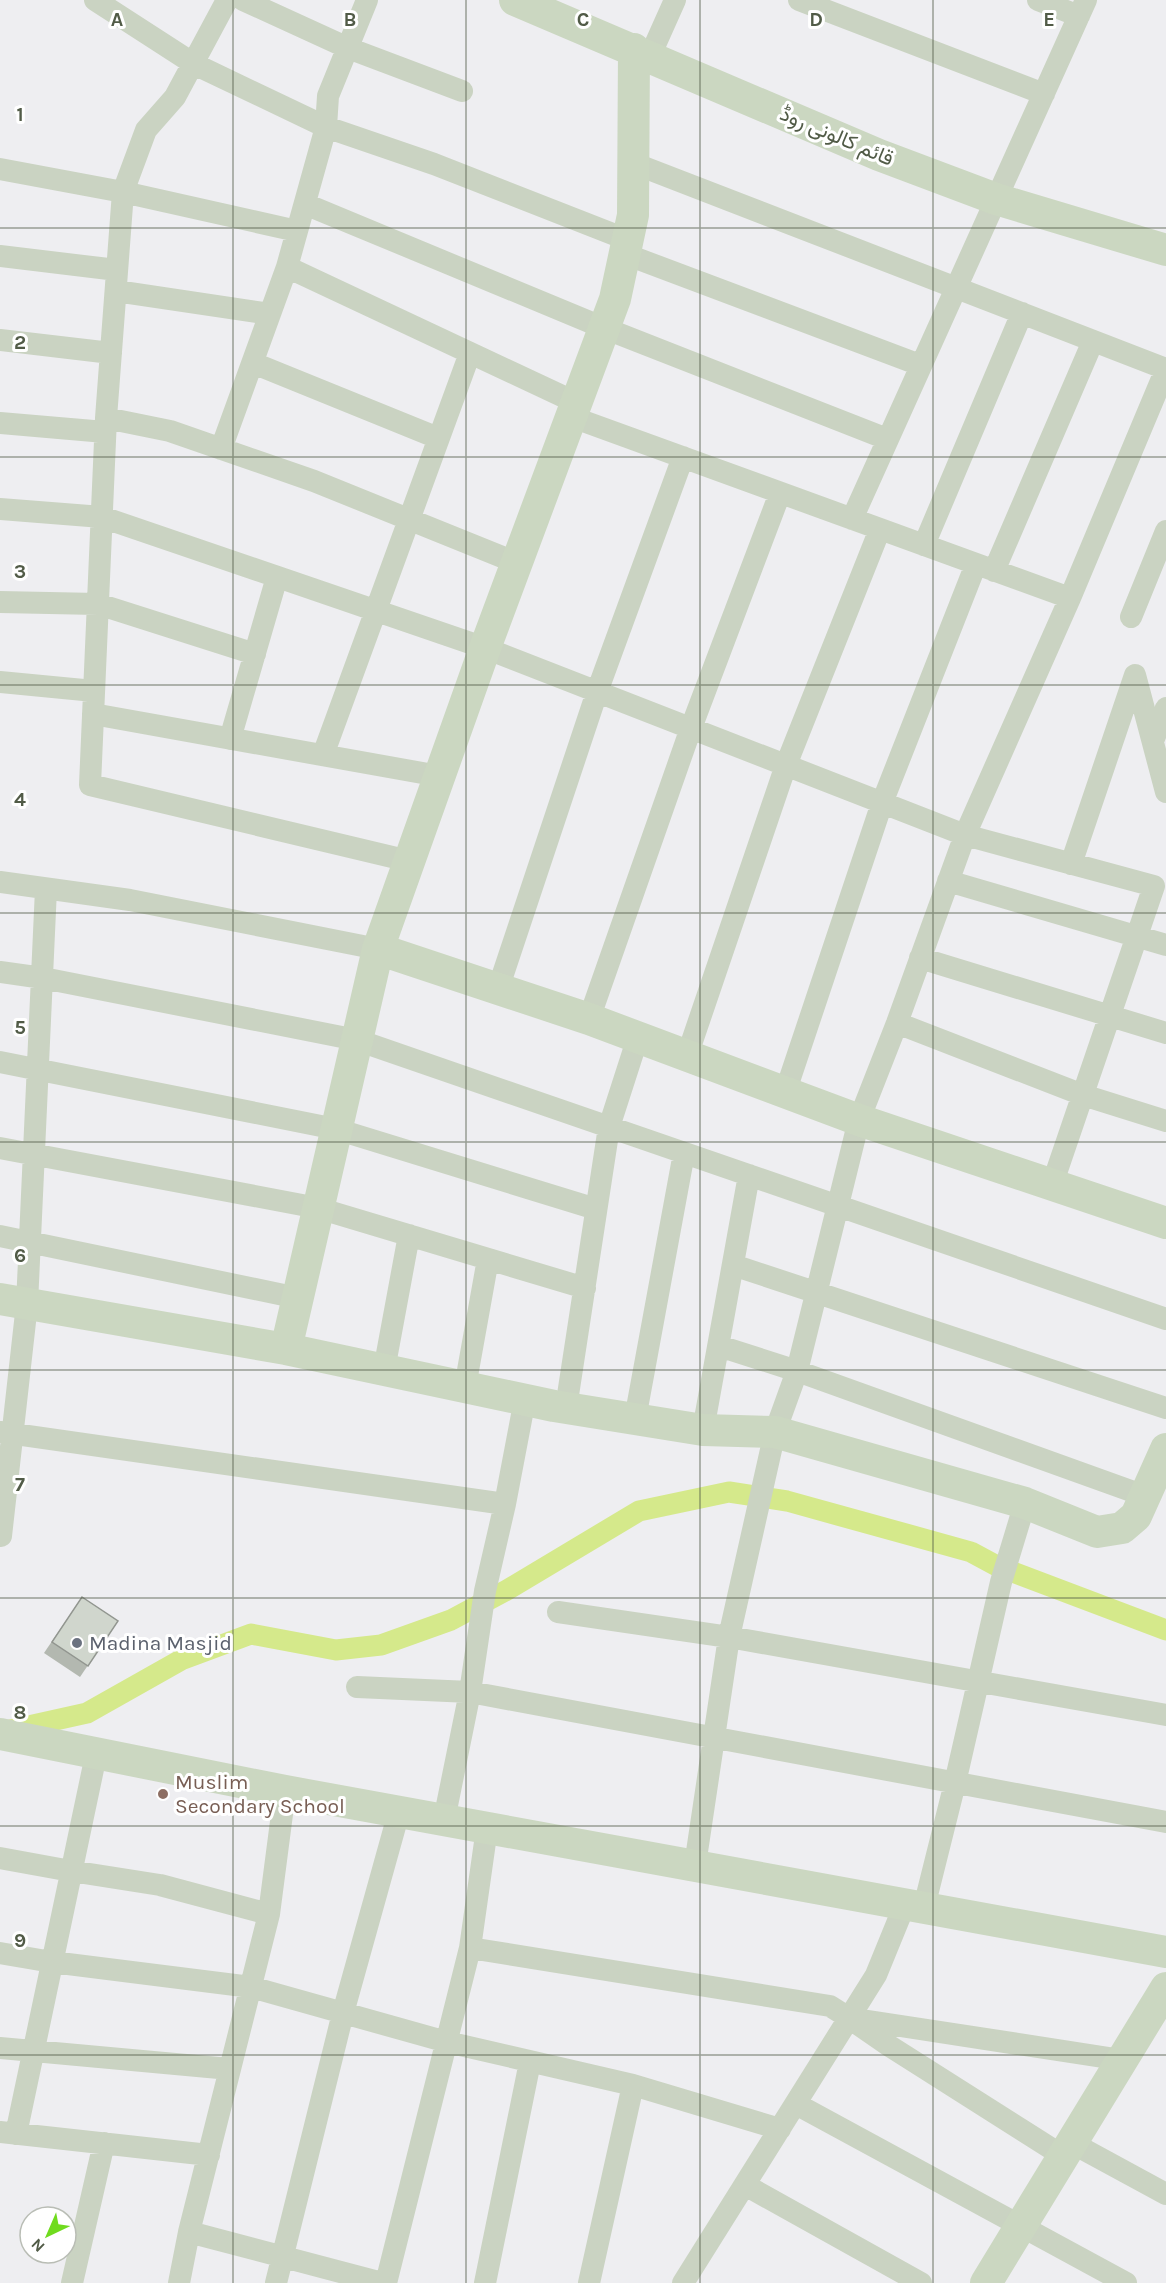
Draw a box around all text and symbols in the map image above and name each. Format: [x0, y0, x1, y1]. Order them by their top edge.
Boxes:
text: A [111, 8, 124, 31]
text: B [344, 8, 356, 31]
text: C [577, 8, 589, 31]
text: D [809, 8, 823, 31]
text: E [1043, 8, 1055, 31]
street label: قائم کالونی روڈ [776, 101, 897, 173]
text: 1 [16, 103, 24, 126]
text: 2 [14, 331, 26, 354]
text: 3 [14, 560, 26, 583]
text: 4 [14, 788, 26, 811]
text: 5 [14, 1016, 26, 1039]
text: 6 [14, 1244, 26, 1267]
text: 7 [15, 1473, 25, 1496]
place label: Madina Masjid [89, 1631, 232, 1655]
marker: Madina Masjid [70, 1636, 84, 1650]
text: 8 [14, 1701, 26, 1724]
place label: Muslim Secondary School [175, 1770, 345, 1818]
marker: Muslim Secondary School [156, 1787, 170, 1801]
text: 9 [14, 1929, 26, 1952]
north arrow [18, 2205, 78, 2265]
text: N [27, 2235, 49, 2256]

